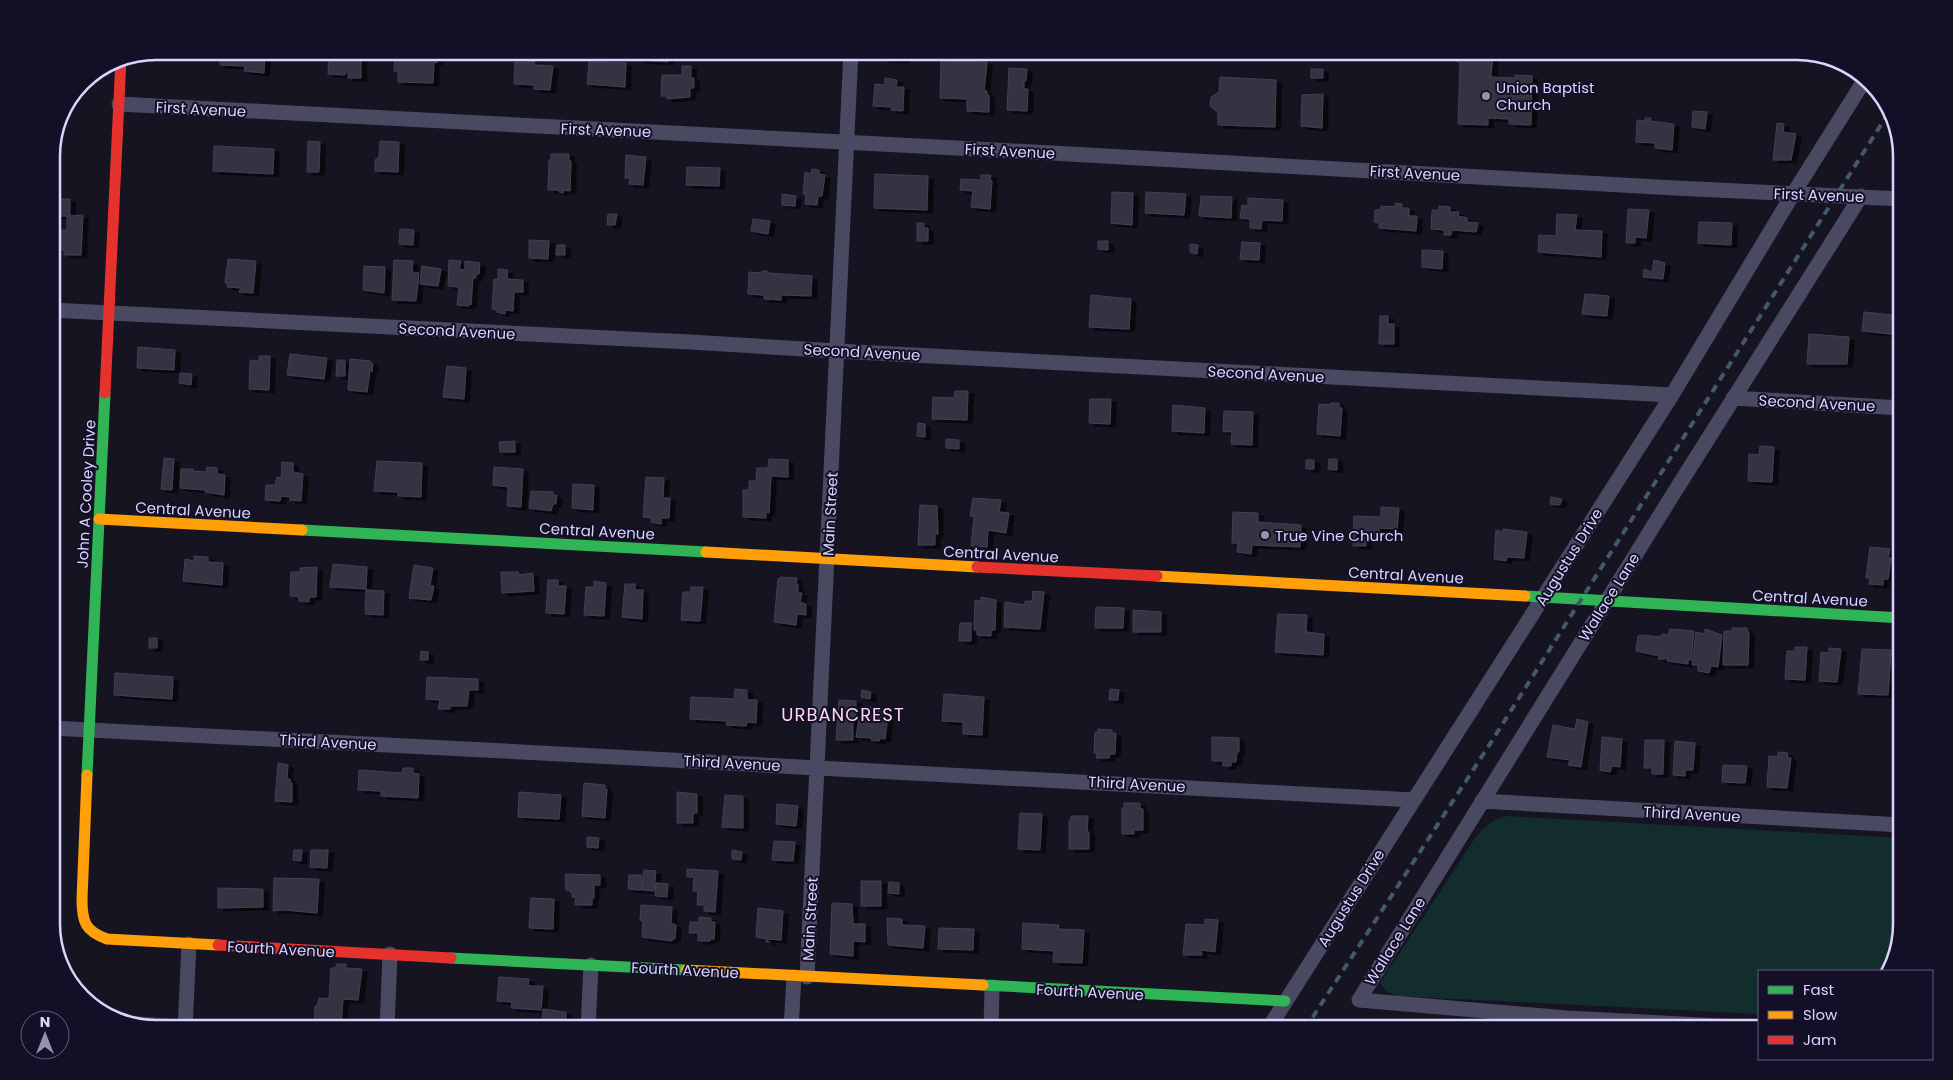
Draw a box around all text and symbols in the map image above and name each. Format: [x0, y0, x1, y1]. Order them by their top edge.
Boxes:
place label: Union Baptist Church [1496, 77, 1595, 115]
marker: Union Baptist Church [1480, 90, 1492, 102]
street label: First Avenue [155, 96, 247, 122]
street label: First Avenue [560, 118, 652, 142]
street label: First Avenue [964, 138, 1056, 164]
street label: First Avenue [1369, 160, 1461, 186]
street label: First Avenue [1773, 183, 1865, 207]
street label: Second Avenue [398, 317, 516, 345]
street label: Second Avenue [803, 338, 921, 366]
street label: Second Avenue [1207, 360, 1325, 388]
street label: Second Avenue [1758, 389, 1876, 417]
street label: John A Cooley Drive [72, 419, 100, 569]
street label: Main Street [817, 471, 843, 557]
street label: Central Avenue [135, 496, 251, 524]
street label: Augustus Drive [1530, 504, 1608, 610]
street label: Central Avenue [539, 517, 655, 545]
place label: True Vine Church [1275, 525, 1403, 546]
marker: True Vine Church [1259, 529, 1271, 541]
street label: Central Avenue [943, 540, 1059, 568]
street label: Wallace Lane [1574, 549, 1644, 645]
street label: Central Avenue [1348, 561, 1464, 589]
street label: Central Avenue [1752, 584, 1868, 612]
district label: URBANCREST [781, 702, 905, 727]
street label: Third Avenue [279, 729, 377, 755]
street label: Third Avenue [683, 750, 781, 776]
street label: Third Avenue [1088, 771, 1186, 797]
street label: Third Avenue [1643, 801, 1741, 827]
street label: Augustus Drive [1312, 845, 1390, 951]
street label: Main Street [797, 876, 823, 962]
street label: Wallace Lane [1360, 893, 1430, 989]
street label: Fourth Avenue [227, 936, 335, 962]
street label: Fourth Avenue [631, 957, 739, 983]
legend [1758, 970, 1933, 1060]
street label: Fourth Avenue [1036, 979, 1144, 1005]
text: Fast [1803, 979, 1834, 1000]
text: Slow [1803, 1004, 1838, 1025]
north arrow [20, 1010, 70, 1060]
text: N [40, 1012, 50, 1032]
text: Jam [1803, 1029, 1837, 1050]

